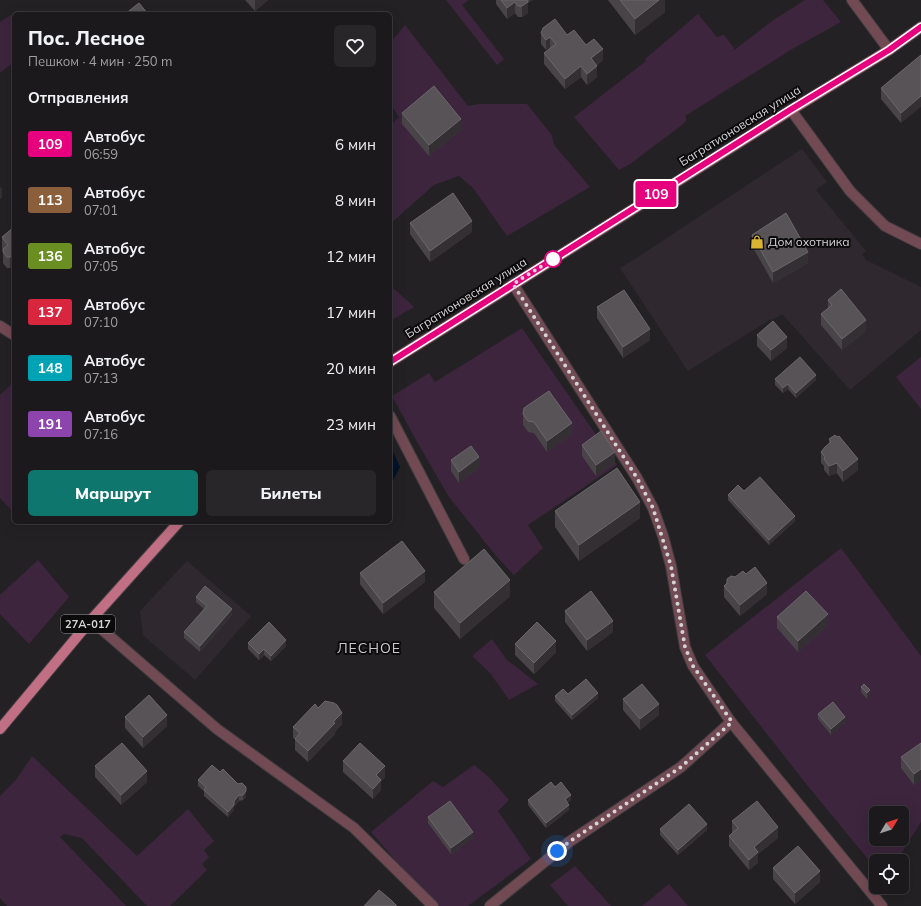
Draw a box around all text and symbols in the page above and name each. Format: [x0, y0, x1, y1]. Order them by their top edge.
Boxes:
button: heart [334, 25, 376, 67]
text: Пос. Лесное [28, 26, 145, 50]
text: Пешком · 4 мин · 250 m [28, 53, 172, 69]
street label: Багратионовская улица [676, 82, 803, 169]
text: Отправления [28, 88, 129, 107]
text: Автобус [84, 127, 145, 146]
text: 109 [37, 135, 63, 153]
text: 6 мин [335, 135, 376, 154]
text: 06:59 [84, 146, 118, 162]
line badge: 109 [633, 181, 679, 207]
text: Автобус [84, 183, 145, 202]
text: 109 [643, 185, 669, 203]
text: 113 [37, 191, 63, 209]
text: 8 мин [335, 191, 376, 210]
text: 07:01 [84, 202, 118, 218]
shop icon: Дом охотника [749, 234, 765, 250]
place label: Дом охотника [768, 234, 850, 249]
text: Автобус [84, 239, 145, 258]
text: 136 [37, 247, 63, 265]
text: 12 мин [326, 247, 376, 266]
unlabelled marker [544, 250, 562, 268]
street label: Багратионовская улица [402, 254, 529, 341]
text: 07:05 [84, 258, 118, 274]
text: Автобус [84, 295, 145, 314]
text: 137 [37, 303, 63, 321]
text: 17 мин [326, 303, 376, 322]
text: 07:10 [84, 314, 118, 330]
text: Автобус [84, 351, 145, 370]
text: 148 [37, 359, 63, 377]
text: 20 мин [326, 359, 376, 378]
text: 07:13 [84, 370, 118, 386]
text: Автобус [84, 407, 145, 426]
text: 191 [37, 415, 63, 433]
text: 23 мин [326, 415, 376, 434]
text: 07:16 [84, 426, 118, 442]
button: Маршрут [28, 470, 198, 516]
button: Билеты [206, 470, 376, 516]
road number: 27А-017 [61, 615, 115, 633]
district label: ЛЕСНОЕ [337, 639, 401, 657]
north arrow [869, 806, 909, 846]
map controls [869, 806, 909, 894]
your location [547, 841, 567, 861]
button: locate [869, 854, 909, 894]

